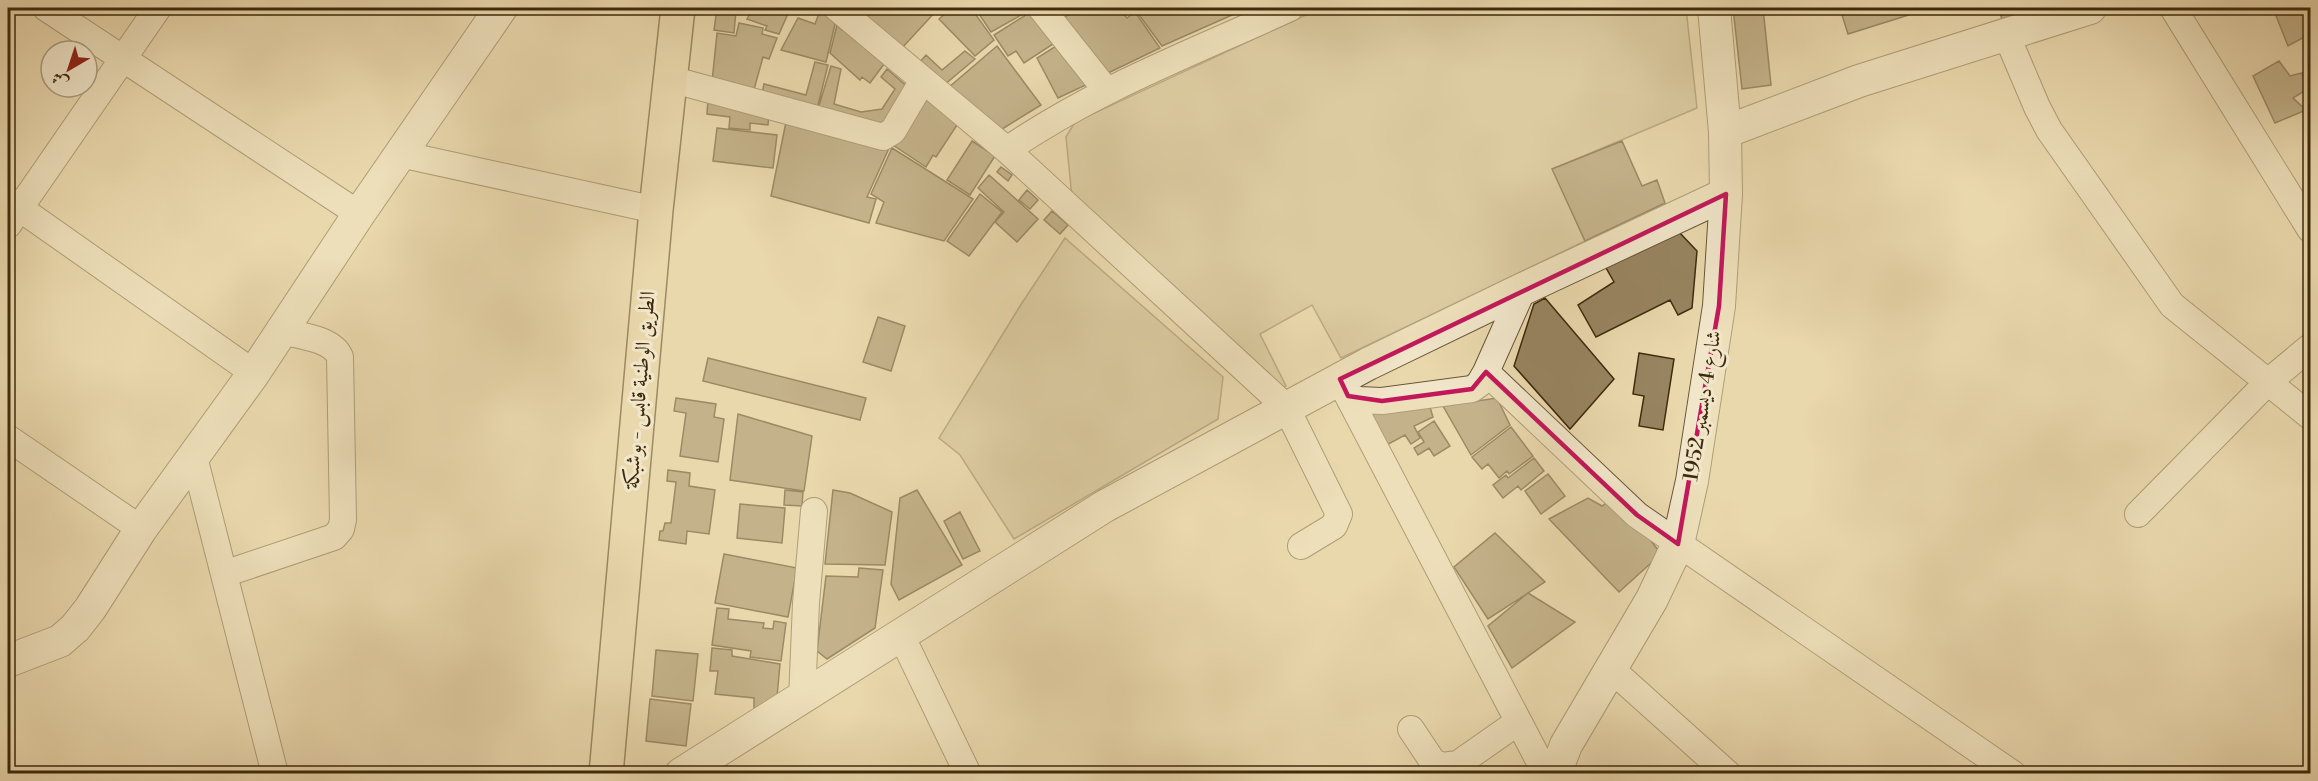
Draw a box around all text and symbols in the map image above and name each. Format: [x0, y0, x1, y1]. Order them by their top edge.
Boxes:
north arrow [39, 39, 99, 99]
text: ش [48, 67, 73, 93]
street label: الطريق الوطنية قابس - بوشبكة [618, 290, 662, 491]
street label: شارع 4 ديسمبر 1952 [1678, 329, 1732, 484]

